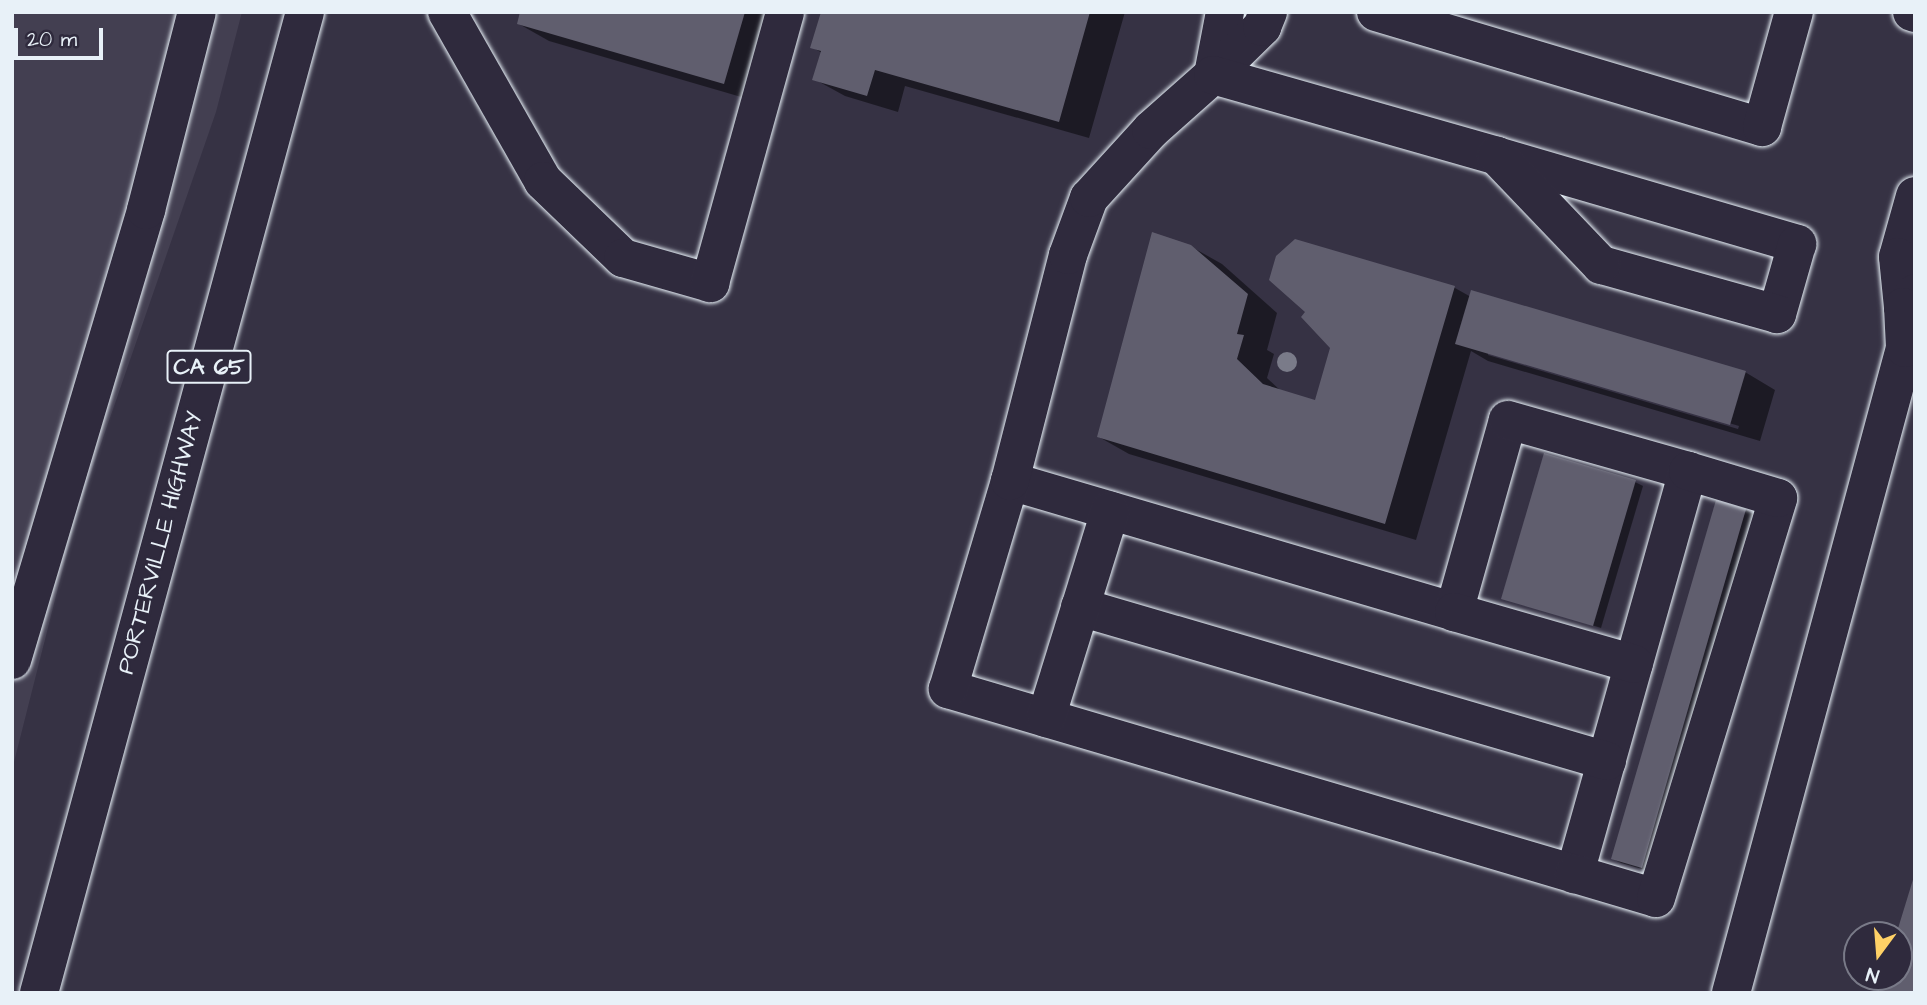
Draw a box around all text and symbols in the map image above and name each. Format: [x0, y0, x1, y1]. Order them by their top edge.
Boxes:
scale bar [18, 14, 107, 58]
text: 20 m [27, 25, 77, 54]
road number: CA 65 [165, 348, 253, 386]
street label: PORTERVILLE HIGHWAY [112, 409, 210, 677]
north arrow [1843, 921, 1913, 991]
text: N [1863, 960, 1882, 989]

